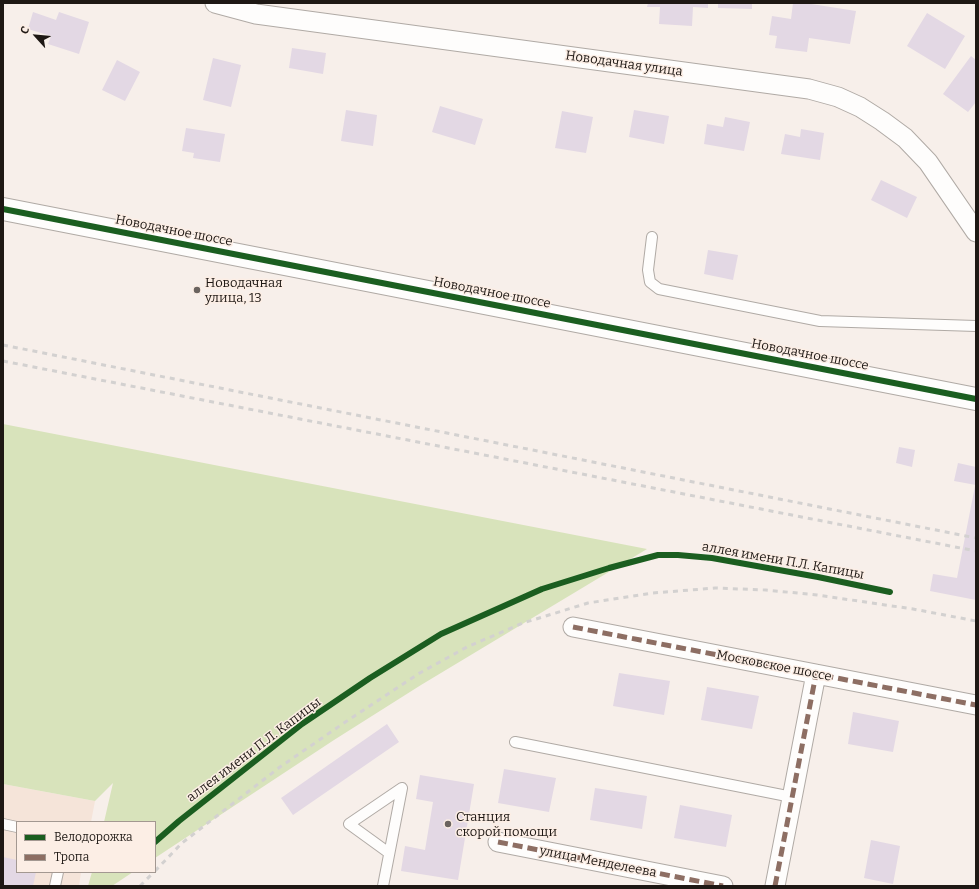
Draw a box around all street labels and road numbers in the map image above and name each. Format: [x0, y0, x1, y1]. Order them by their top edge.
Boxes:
street label: Новодачная улица [564, 48, 684, 80]
street label: Новодачное шоссе [114, 212, 234, 250]
street label: Новодачное шоссе [432, 274, 552, 312]
street label: Новодачное шоссе [750, 336, 870, 374]
street label: аллея имени П.Л. Капицы [701, 539, 865, 583]
street label: Московское шоссе [715, 647, 833, 685]
street label: аллея имени П.Л. Капицы [184, 694, 324, 806]
street label: улица Менделеева [538, 843, 658, 881]

